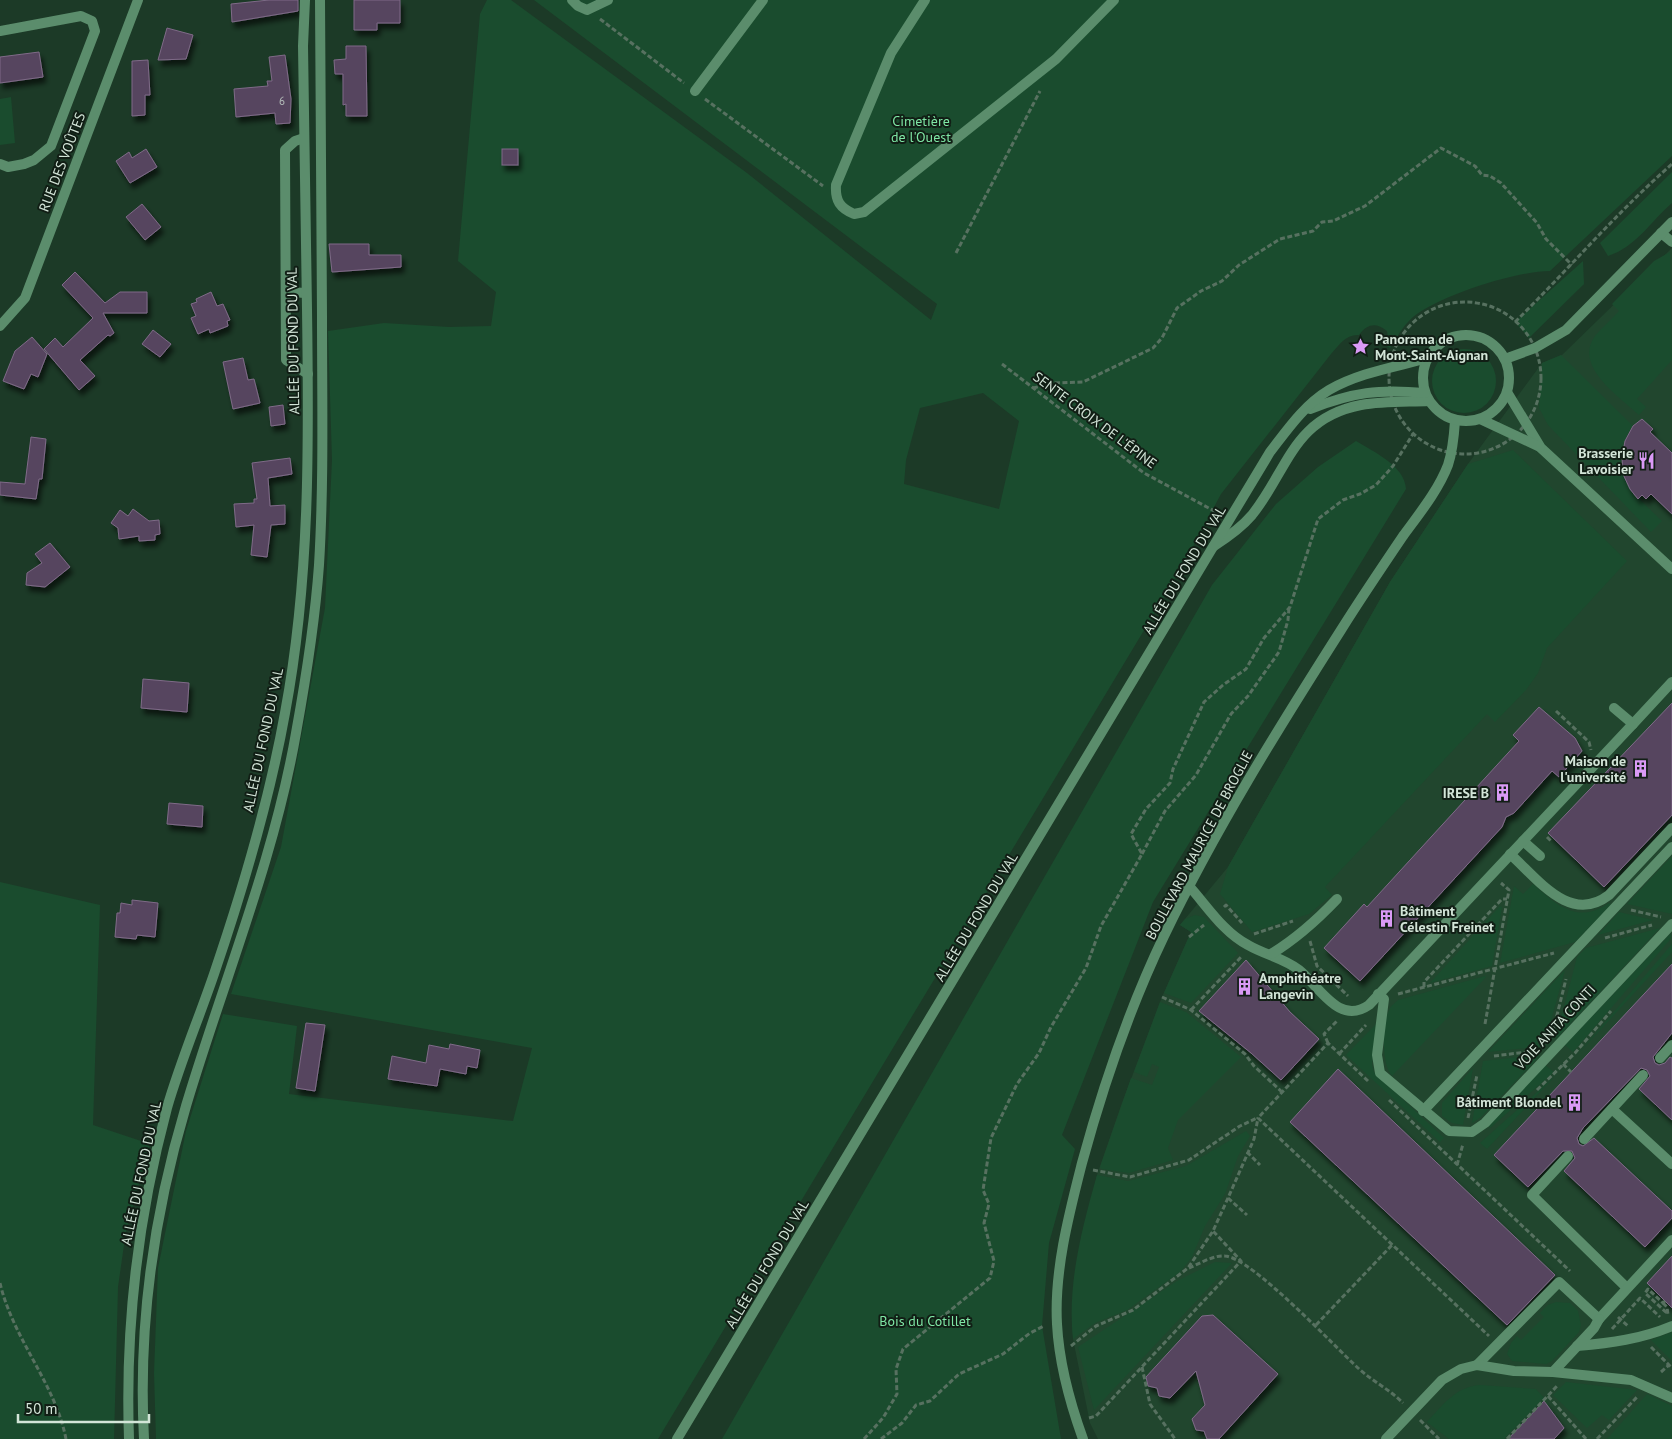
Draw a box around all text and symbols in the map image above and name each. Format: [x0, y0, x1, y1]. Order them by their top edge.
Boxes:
house number: 6 [279, 94, 285, 108]
street label: RUE DES VOÛTES [35, 110, 89, 214]
park label: Cimetière de l'Ouest [891, 112, 951, 146]
street label: ALLÉE DU FOND DU VAL [283, 267, 303, 415]
place label: Panorama de Mont-Saint-Aignan [1375, 330, 1488, 364]
place icon: Panorama de Mont-Saint-Aignan [1351, 337, 1371, 357]
street label: SENTE CROIX DE L'ÉPINE [1030, 368, 1160, 472]
place label: Brasserie Lavoisier [1578, 444, 1633, 478]
restaurant icon: Brasserie Lavoisier [1637, 451, 1657, 471]
street label: ALLÉE DU FOND DU VAL [1138, 502, 1230, 638]
street label: ALLÉE DU FOND DU VAL [239, 666, 287, 814]
street label: BOULEVARD MAURICE DE BROGLIE [1141, 747, 1257, 943]
place label: Maison de l'université [1560, 752, 1626, 786]
building icon: Maison de l'université [1630, 759, 1650, 779]
building icon: IRESE B [1493, 783, 1513, 803]
place label: IRESE B [1443, 784, 1489, 802]
street label: ALLÉE DU FOND DU VAL [930, 849, 1022, 985]
place label: Bâtiment Célestin Freinet [1400, 902, 1494, 936]
building icon: Bâtiment Célestin Freinet [1376, 909, 1396, 929]
place label: Amphithéatre Langevin [1259, 969, 1341, 1003]
building icon: Amphithéatre Langevin [1235, 976, 1255, 996]
street label: VOIE ANITA CONTI [1510, 980, 1599, 1074]
building icon: Bâtiment Blondel [1565, 1092, 1585, 1112]
place label: Bâtiment Blondel [1456, 1093, 1562, 1111]
street label: ALLÉE DU FOND DU VAL [117, 1099, 165, 1247]
street label: ALLÉE DU FOND DU VAL [721, 1196, 813, 1332]
park label: Bois du Cotillet [879, 1312, 971, 1330]
scale bar [18, 1392, 149, 1424]
text: 50 m [25, 1399, 58, 1418]

